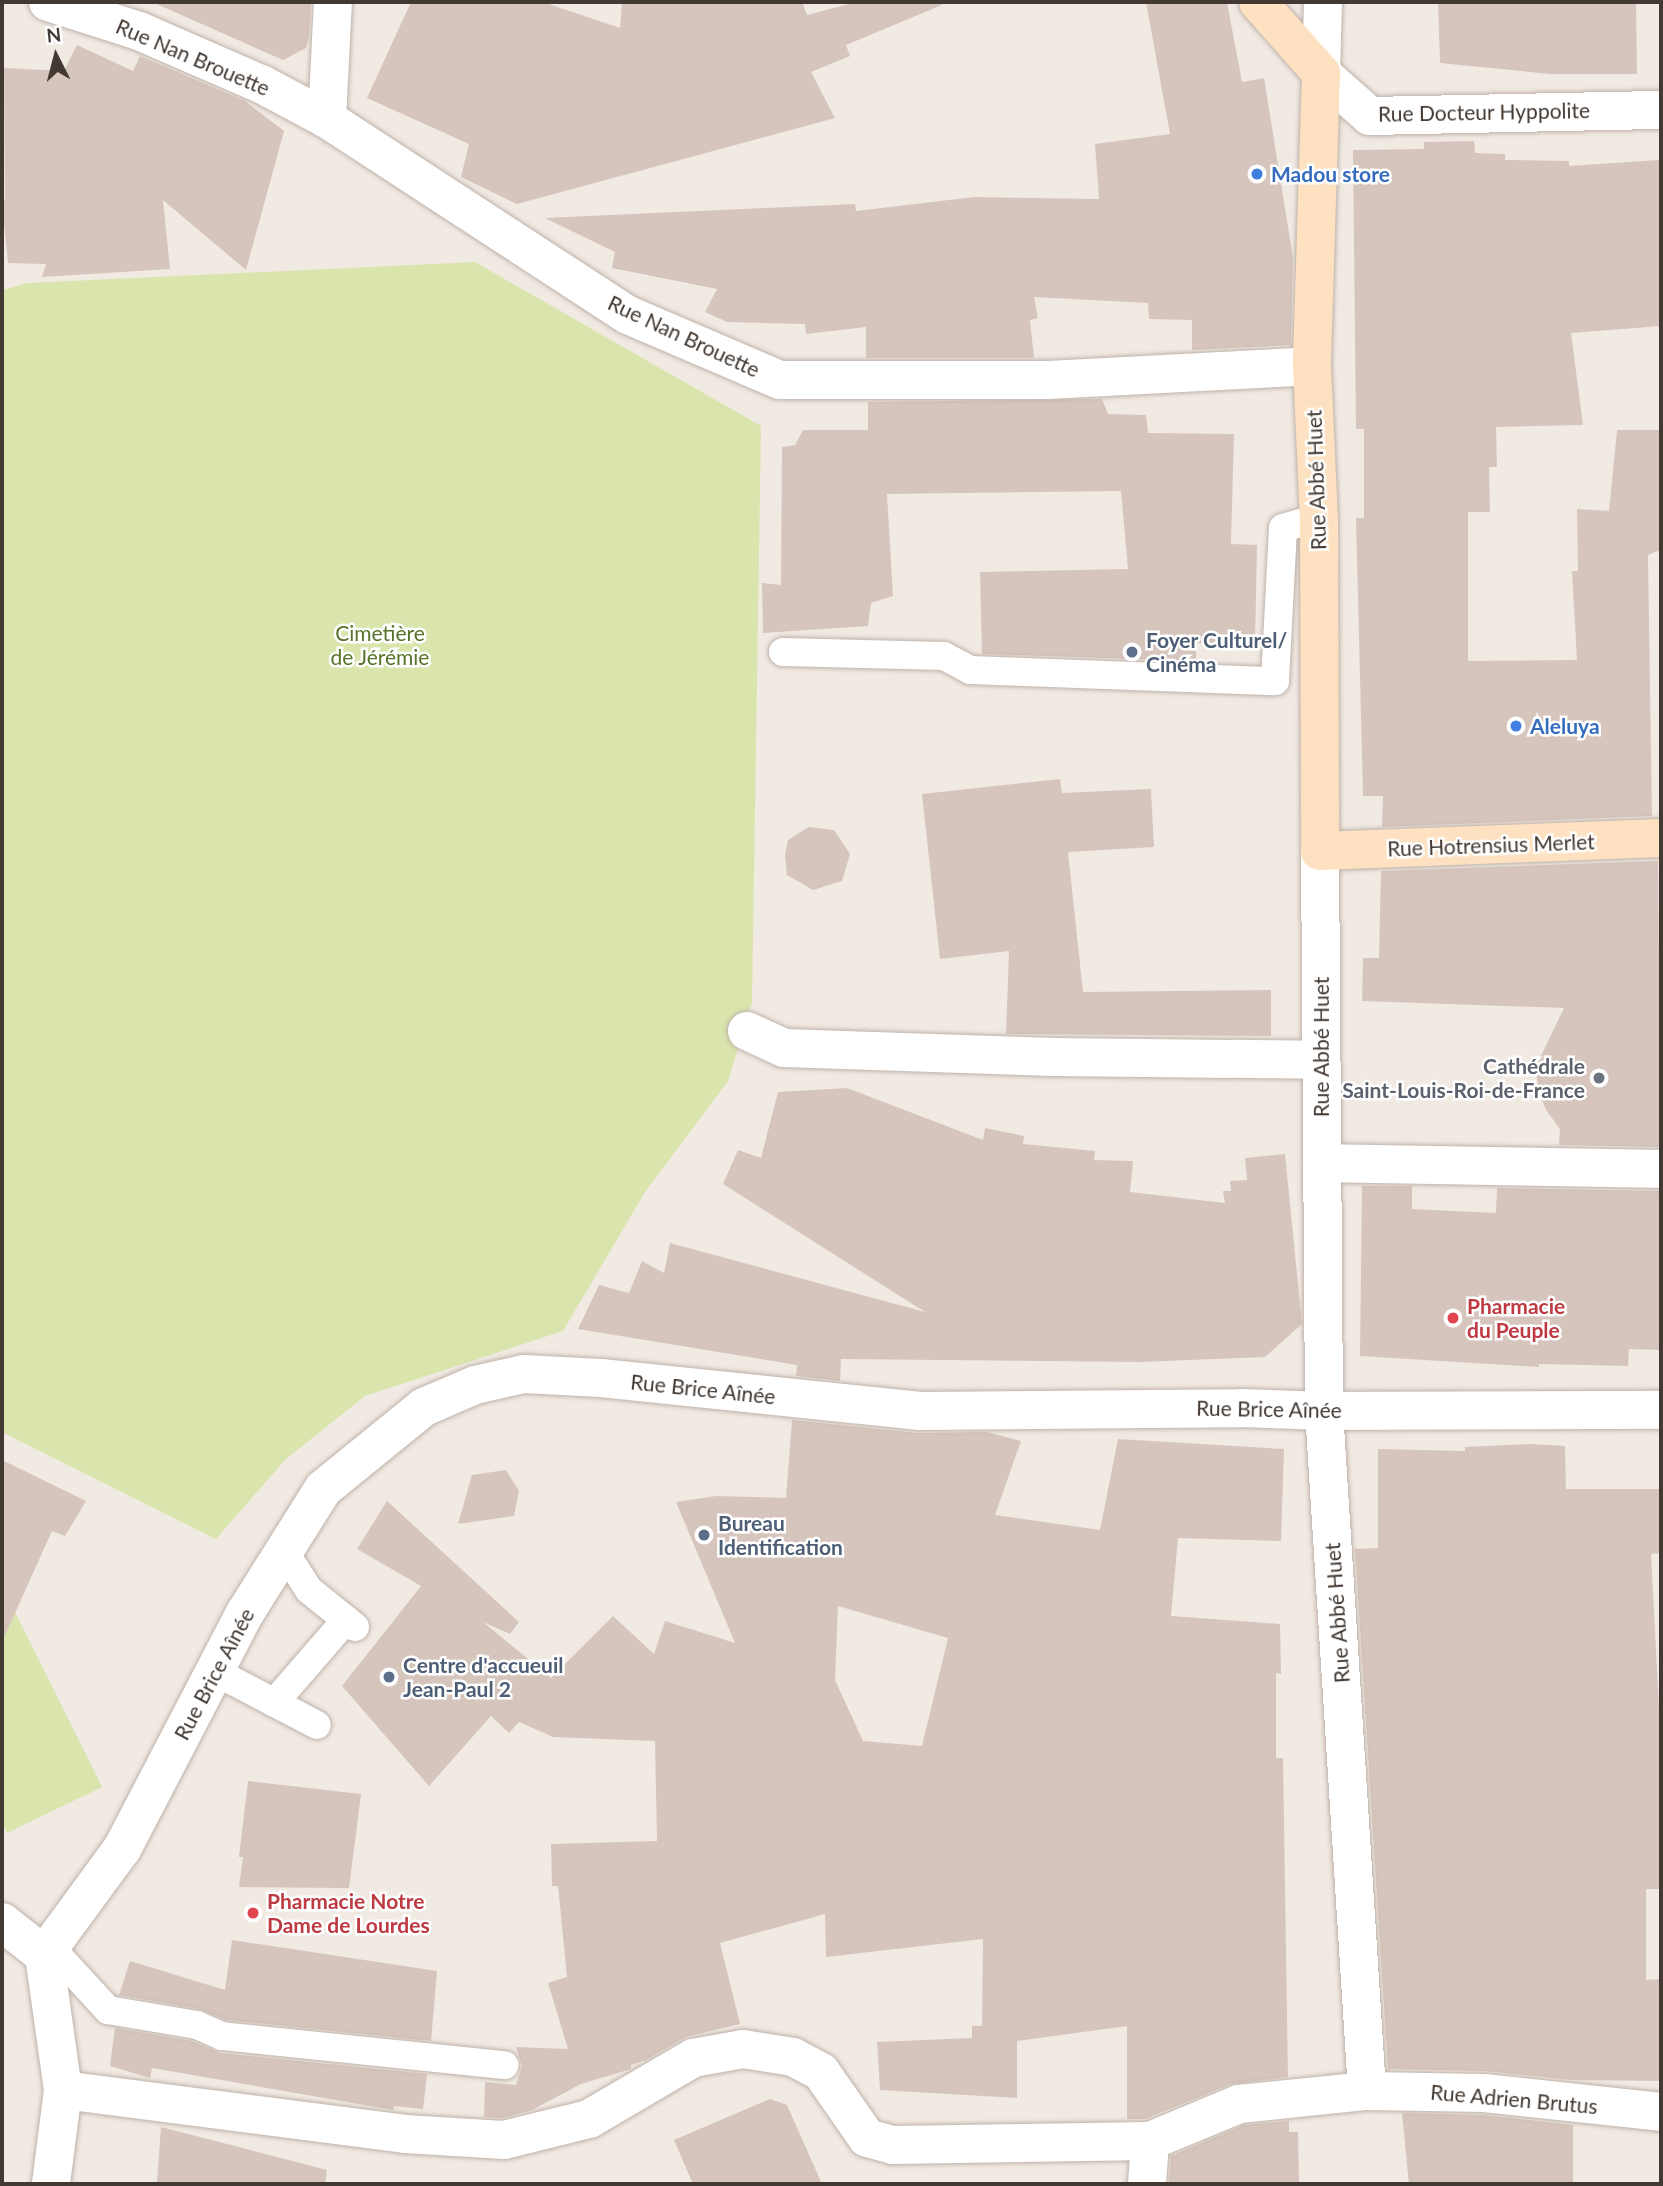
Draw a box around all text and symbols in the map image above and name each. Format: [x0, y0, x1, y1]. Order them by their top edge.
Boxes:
street label: Rue Nan Brouette [112, 13, 274, 101]
north arrow [21, 21, 91, 91]
text: N [45, 22, 62, 47]
street label: Rue Docteur Hyppolite [1378, 98, 1590, 126]
place label: Madou store [1271, 161, 1390, 187]
marker: Madou store [1249, 166, 1265, 182]
street label: Rue Nan Brouette [604, 290, 764, 382]
street label: Rue Abbé Huet [1301, 409, 1331, 551]
park label: Cimetière de Jérémie [330, 620, 430, 670]
place label: Foyer Culturel/ Cinéma [1146, 627, 1288, 677]
marker: Foyer Culturel/ Cinéma [1124, 644, 1140, 660]
place label: Aleluya [1530, 713, 1600, 739]
marker: Aleluya [1508, 718, 1524, 734]
street label: Rue Hotrensius Merlet [1387, 829, 1595, 861]
street label: Rue Abbé Huet [1308, 976, 1334, 1118]
place label: Cathédrale Saint-Louis-Roi-de-France [1342, 1053, 1585, 1103]
marker: Cathédrale Saint-Louis-Roi-de-France [1591, 1070, 1607, 1086]
place label: Pharmacie du Peuple [1467, 1293, 1565, 1343]
marker: Pharmacie du Peuple [1445, 1310, 1461, 1326]
street label: Rue Brice Aînée [629, 1369, 777, 1409]
street label: Rue Brice Aînée [1196, 1395, 1342, 1423]
place label: Bureau Identification [718, 1510, 843, 1560]
marker: Bureau Identification [696, 1527, 712, 1543]
street label: Rue Abbé Huet [1320, 1542, 1354, 1684]
street label: Rue Brice Aînée [169, 1603, 259, 1745]
place label: Centre d'accueuil Jean-Paul 2 [403, 1652, 563, 1702]
marker: Centre d'accueuil Jean-Paul 2 [381, 1669, 397, 1685]
place label: Pharmacie Notre Dame de Lourdes [267, 1888, 430, 1938]
marker: Pharmacie Notre Dame de Lourdes [245, 1905, 261, 1921]
street label: Rue Adrien Brutus [1429, 2079, 1599, 2119]

